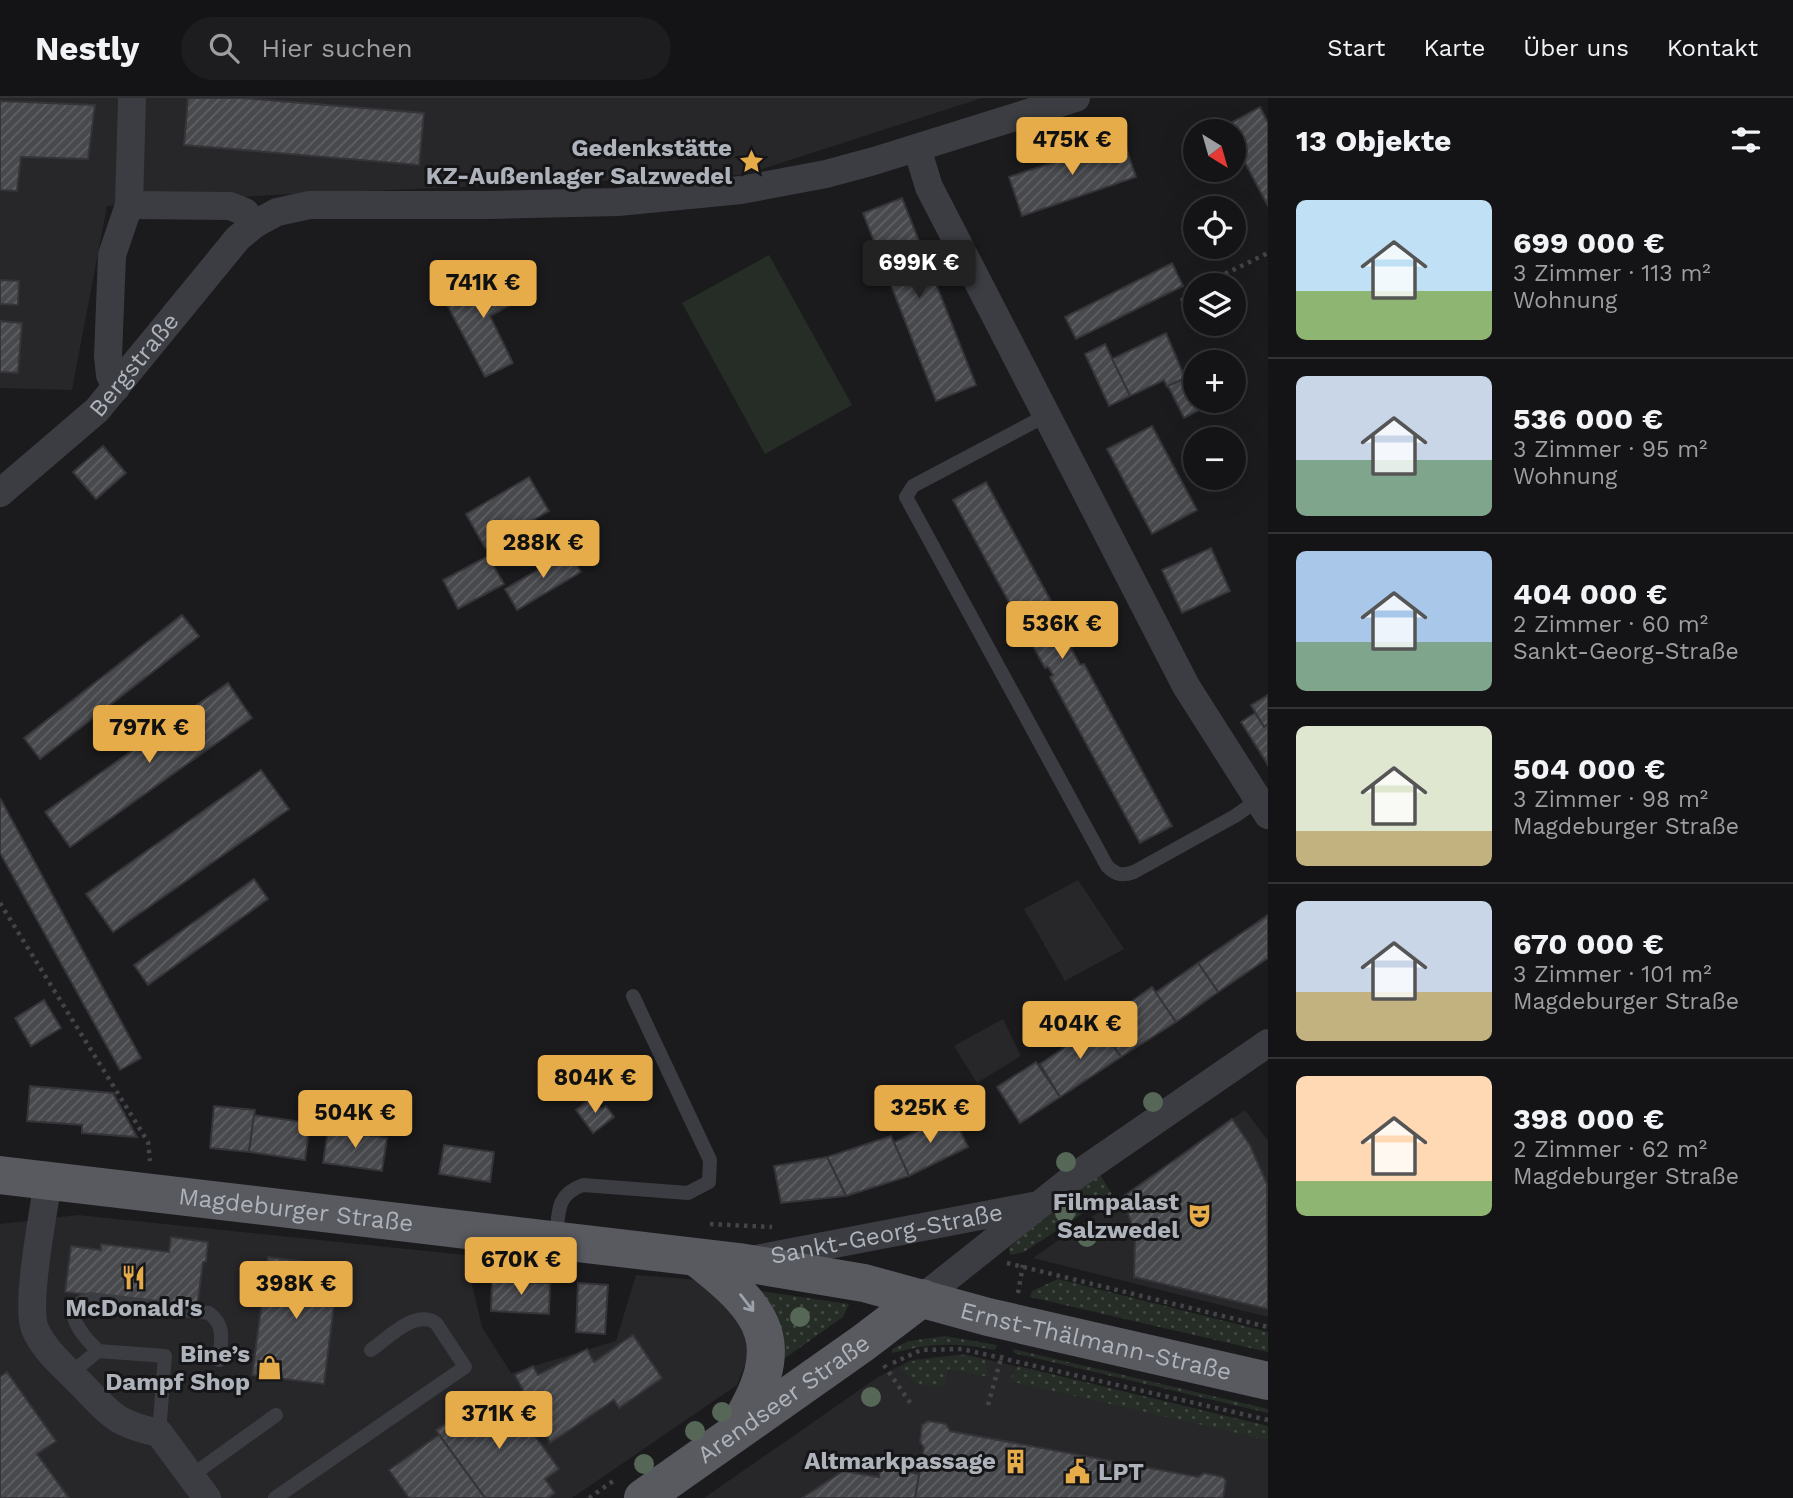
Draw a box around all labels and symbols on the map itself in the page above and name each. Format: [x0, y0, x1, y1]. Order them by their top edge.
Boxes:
pin: 475K € [1015, 118, 1129, 177]
north arrow [1183, 119, 1246, 182]
place label: Gedenkstätte KZ-Außenlager Salzwedel [426, 134, 732, 190]
place icon: Gedenkstätte KZ-Außenlager Salzwedel [738, 148, 766, 176]
pin: 699K € [862, 240, 976, 300]
pin: 741K € [426, 260, 540, 320]
street label: Bergstraße [83, 307, 185, 422]
pin: 288K € [486, 520, 600, 580]
pin: 536K € [1005, 602, 1119, 661]
pin: 797K € [92, 706, 206, 765]
pin: 404K € [1023, 1002, 1137, 1061]
pin: 804K € [538, 1056, 652, 1115]
pin: 325K € [873, 1086, 987, 1145]
pin: 504K € [298, 1090, 412, 1150]
street label: Magdeburger Straße [177, 1182, 415, 1238]
place label: Filmpalast Salzwedel [1053, 1188, 1179, 1244]
street label: Sankt-Georg-Straße [768, 1198, 1005, 1270]
theatre icon: Filmpalast Salzwedel [1185, 1202, 1213, 1230]
pin: 670K € [464, 1238, 578, 1297]
pin: 398K € [239, 1262, 353, 1321]
restaurant icon: McDonald's [120, 1263, 148, 1291]
place label: McDonald's [65, 1294, 203, 1322]
one-way arrow [740, 1294, 755, 1312]
street label: Ernst-Thälmann-Straße [957, 1296, 1234, 1386]
street label: Arendseer Straße [692, 1329, 875, 1469]
place label: Bine’s Dampf Shop [105, 1340, 250, 1396]
shop icon: Bine’s Dampf Shop [256, 1354, 284, 1382]
pin: 371K € [442, 1392, 556, 1451]
place label: Altmarkpassage [804, 1447, 996, 1475]
building icon: Altmarkpassage [1002, 1447, 1030, 1475]
public building icon: LPT [1064, 1458, 1092, 1486]
place label: LPT [1098, 1458, 1144, 1486]

